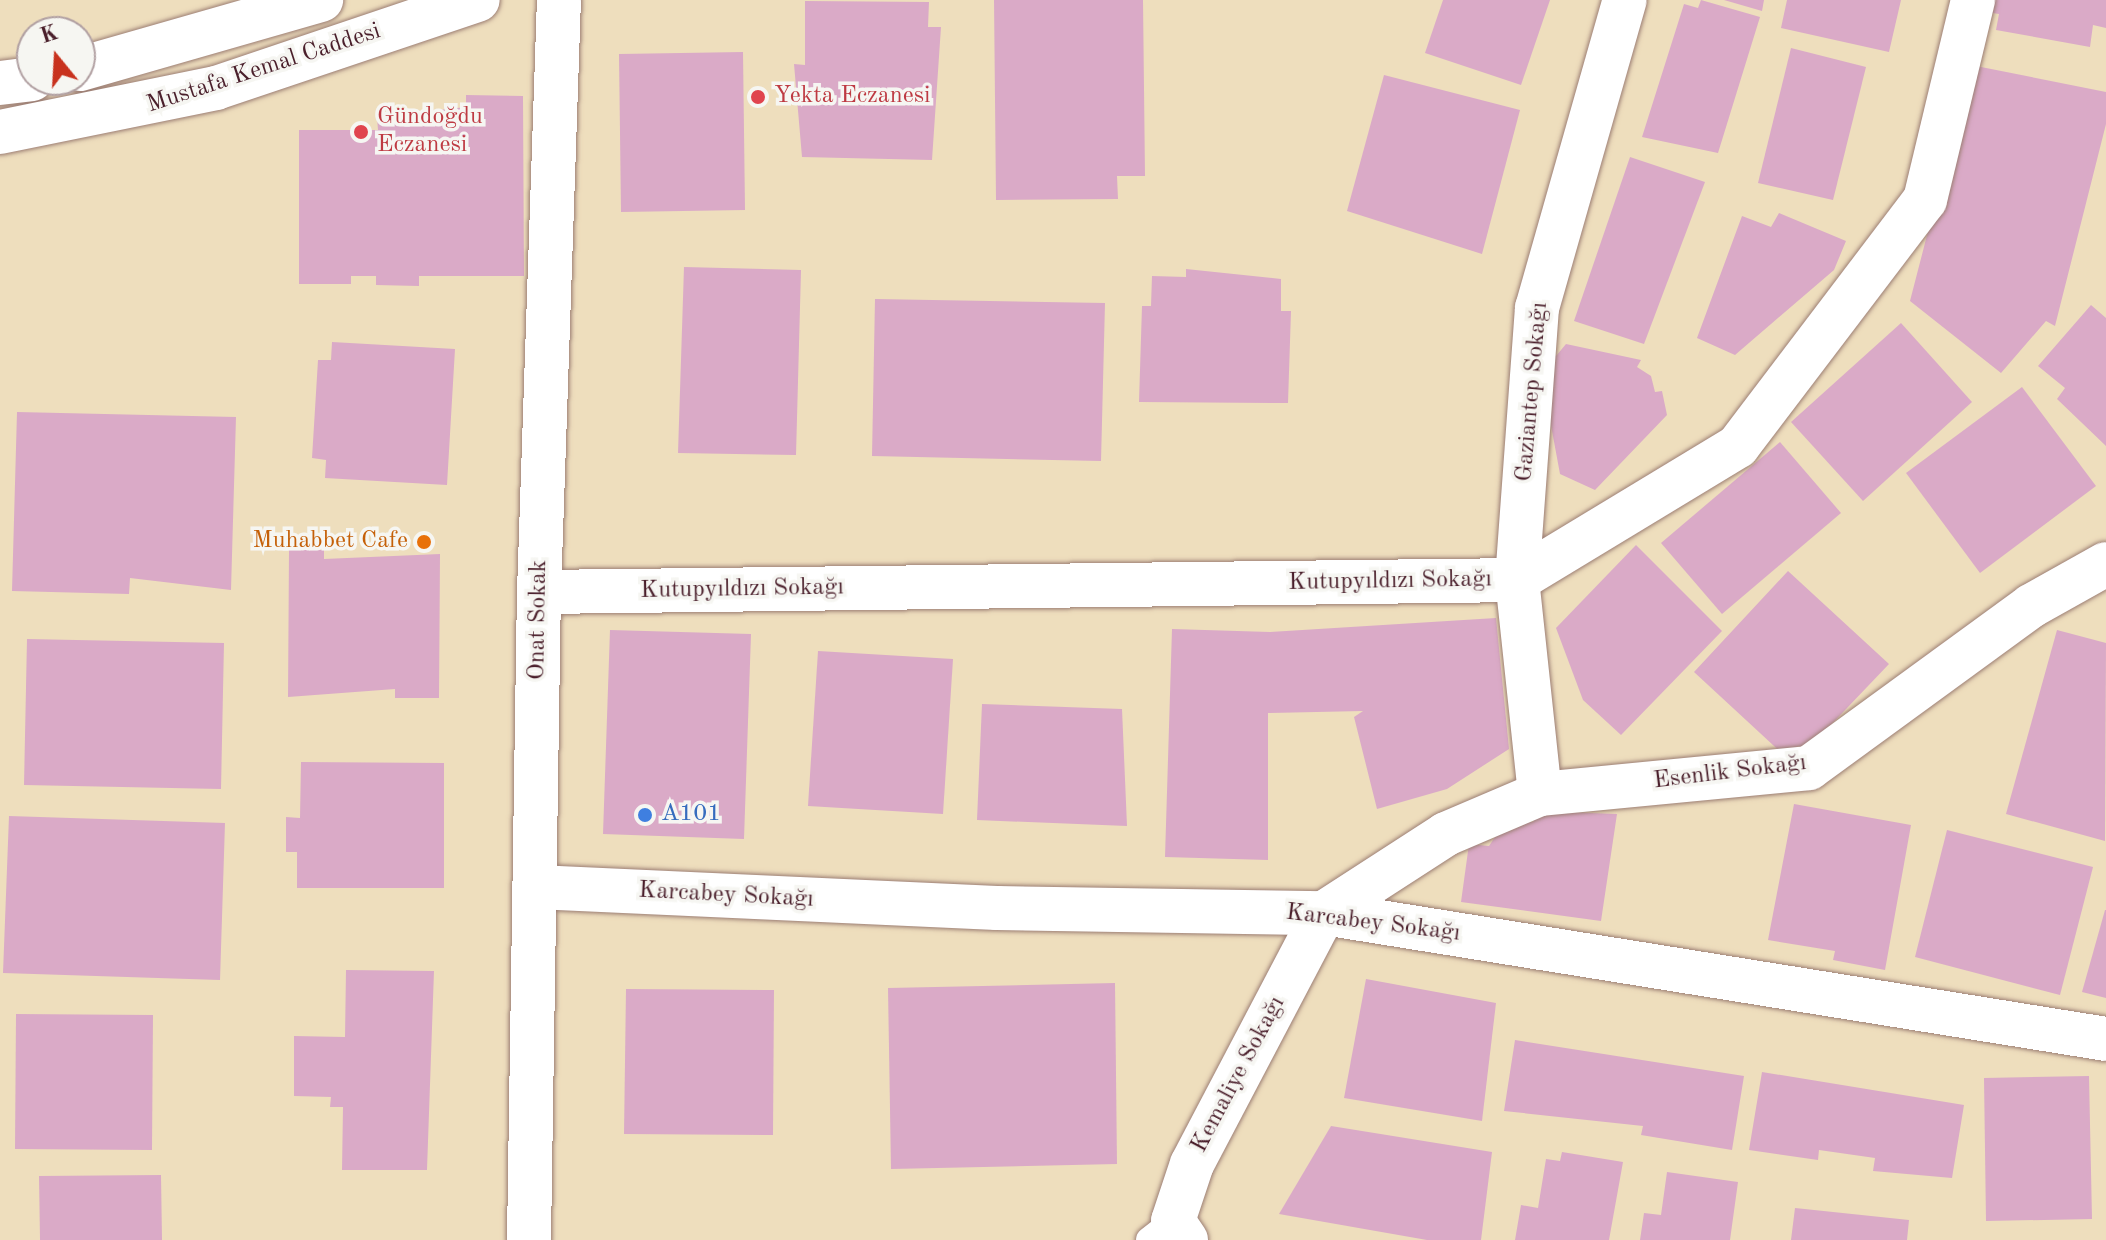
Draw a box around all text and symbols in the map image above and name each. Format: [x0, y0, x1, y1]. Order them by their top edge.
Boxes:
north arrow [16, 16, 96, 96]
street label: Mustafa Kemal Caddesi [143, 18, 385, 120]
text: K [38, 22, 61, 48]
place label: Yekta Eczanesi [774, 83, 931, 111]
marker: Yekta Eczanesi [749, 88, 767, 106]
place label: Gündoğdu Eczanesi [377, 104, 483, 160]
marker: Gündoğdu Eczanesi [352, 123, 370, 141]
street label: Gaziantep Sokağı [1511, 301, 1555, 483]
place label: Muhabbet Cafe [253, 528, 408, 556]
marker: Muhabbet Cafe [415, 533, 433, 551]
street label: Onat Sokak [524, 560, 554, 680]
street label: Kutupyıldızı Sokağı [1288, 566, 1492, 598]
street label: Kutupyıldızı Sokağı [640, 574, 844, 606]
street label: Esenlik Sokağı [1652, 749, 1808, 797]
place label: A101 [661, 801, 721, 829]
marker: A101 [636, 806, 654, 824]
street label: Karcabey Sokağı [638, 877, 814, 915]
street label: Karcabey Sokağı [1284, 899, 1462, 949]
street label: Kemaliye Sokağı [1186, 992, 1292, 1158]

